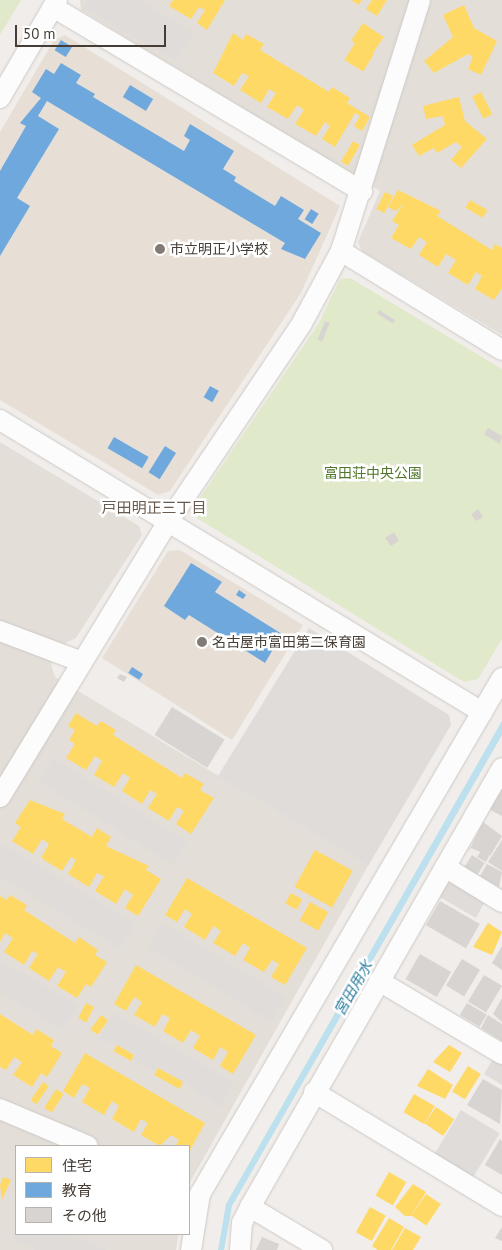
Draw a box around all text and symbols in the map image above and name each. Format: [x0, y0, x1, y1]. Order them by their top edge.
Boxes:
scale bar [18, 15, 169, 47]
text: 50 m [23, 24, 56, 43]
place label: 市立明正小学校 [170, 241, 268, 257]
marker: 市立明正小学校 [154, 243, 166, 255]
park label: 富田荘中央公園 [324, 465, 422, 481]
district label: 戸田明正三丁目 [102, 499, 206, 517]
place label: 名古屋市富田第二保育園 [212, 634, 366, 650]
marker: 名古屋市富田第二保育園 [196, 636, 208, 648]
water label: 宮田用水 [330, 958, 376, 1018]
legend [15, 1145, 190, 1235]
text: 住宅 [62, 1156, 92, 1175]
text: 教育 [62, 1181, 92, 1200]
text: その他 [62, 1206, 107, 1225]

